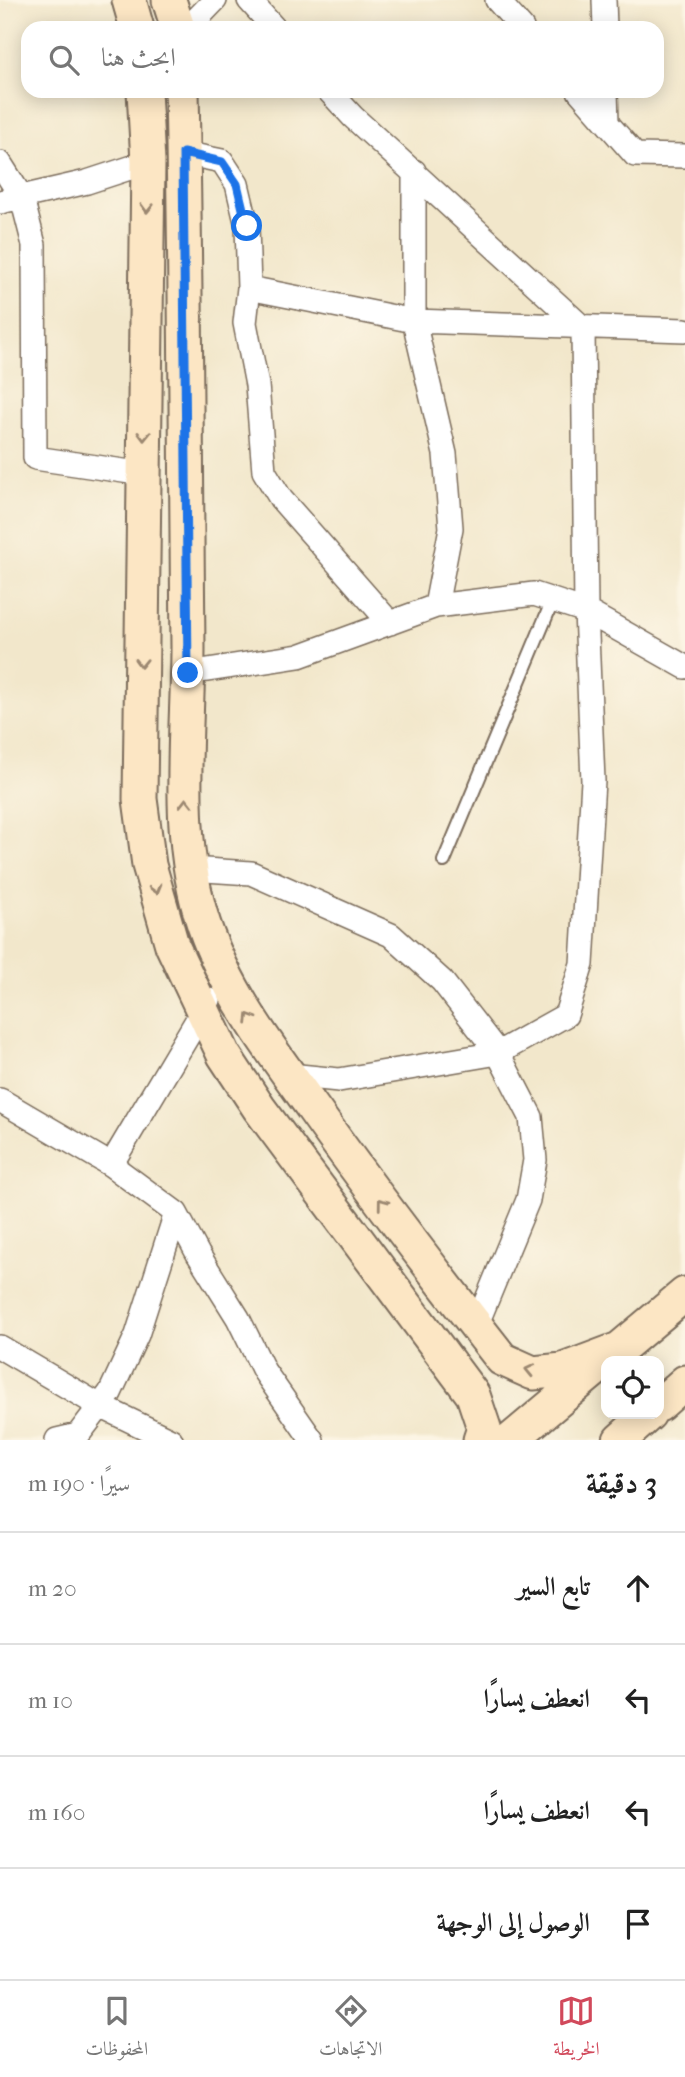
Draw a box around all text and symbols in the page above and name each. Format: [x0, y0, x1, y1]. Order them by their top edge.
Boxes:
search box [21, 21, 664, 98]
icon: search [45, 41, 83, 79]
text: ابحث هنا [101, 42, 176, 73]
one-way arrow [139, 203, 155, 214]
route start [231, 210, 262, 241]
one-way arrow [136, 431, 152, 441]
route end [172, 657, 203, 688]
one-way arrow [134, 658, 149, 669]
one-way arrow [178, 798, 194, 808]
one-way arrow [148, 883, 162, 895]
one-way arrow [245, 1013, 258, 1026]
one-way arrow [378, 1199, 391, 1211]
map controls [601, 1356, 664, 1419]
button: locate [601, 1356, 664, 1419]
one-way arrow [525, 1363, 537, 1378]
text: 3 دقيقة [586, 1466, 657, 1501]
text: سيرًا · 190 m [28, 1470, 130, 1497]
icon: ahead [619, 1569, 657, 1607]
text: تابع السير [517, 1571, 590, 1602]
text: 20 m [28, 1575, 77, 1602]
icon: left [619, 1681, 657, 1719]
text: انعطف يسارًا [483, 1683, 590, 1714]
text: 10 m [28, 1687, 73, 1714]
icon: left [619, 1793, 657, 1831]
text: انعطف يسارًا [483, 1795, 590, 1826]
text: 160 m [28, 1799, 85, 1826]
icon: arrive [619, 1905, 657, 1943]
text: الوصول إلى الوجهة [436, 1907, 590, 1938]
tab: المحفوظات [85, 1992, 148, 2067]
tab: الاتجاهات [319, 1992, 382, 2067]
tab: الخريطة [553, 1992, 600, 2067]

